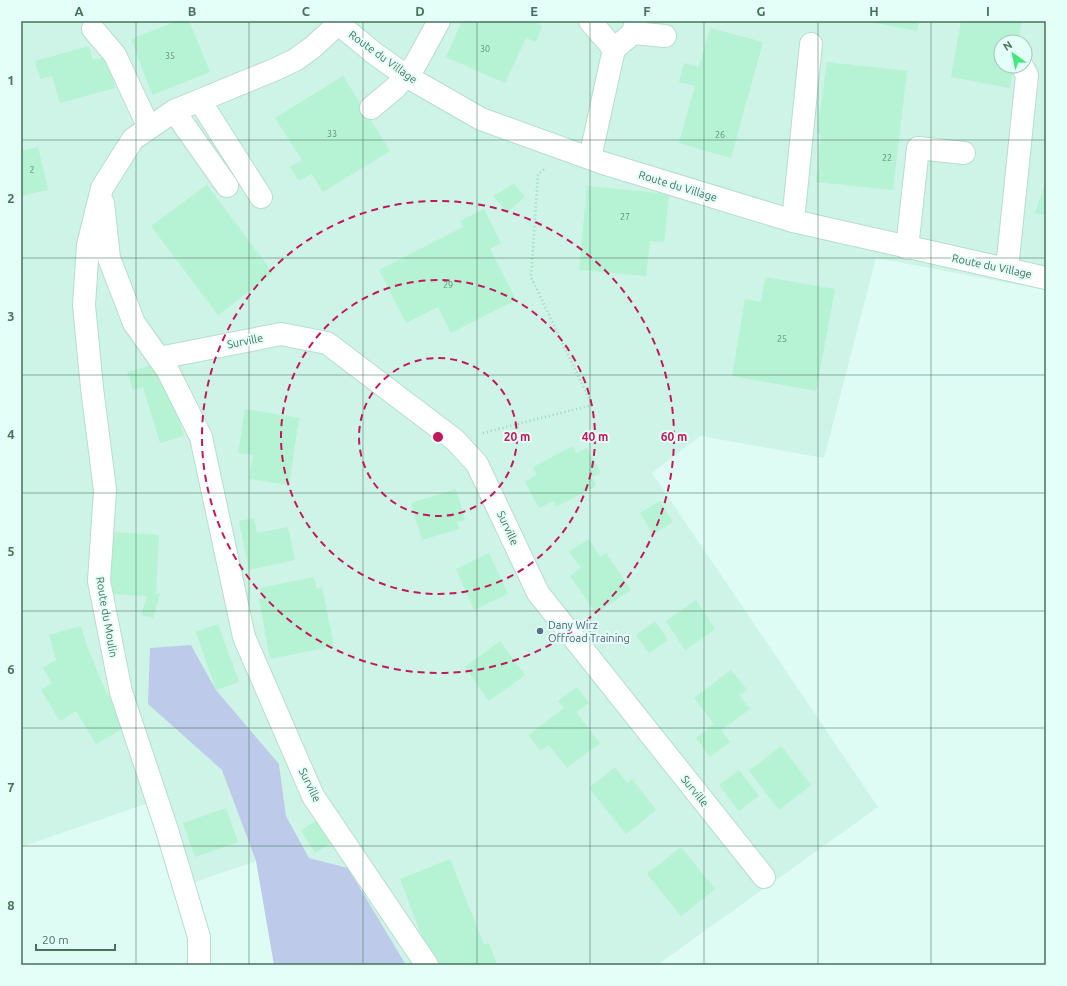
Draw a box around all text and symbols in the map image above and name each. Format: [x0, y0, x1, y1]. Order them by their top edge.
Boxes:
text: A [74, 4, 84, 18]
text: B [188, 4, 197, 18]
text: C [302, 4, 311, 18]
text: D [415, 4, 425, 18]
text: E [530, 4, 538, 18]
text: F [643, 4, 651, 18]
text: G [757, 4, 766, 18]
text: H [869, 4, 879, 18]
text: I [986, 4, 990, 18]
street label: Route du Village [346, 28, 420, 86]
north arrow [993, 34, 1033, 74]
text: N [1001, 38, 1014, 53]
house number: 30 [480, 44, 490, 54]
house number: 35 [165, 51, 175, 61]
text: 1 [7, 73, 15, 87]
house number: 33 [327, 129, 337, 139]
house number: 26 [715, 130, 725, 140]
house number: 22 [882, 153, 892, 163]
house number: 2 [29, 165, 35, 175]
street label: Route du Village [637, 168, 719, 204]
text: 2 [7, 191, 15, 205]
house number: 27 [620, 212, 630, 222]
street label: Route du Village [951, 252, 1033, 280]
house number: 29 [443, 280, 453, 290]
text: 3 [7, 309, 15, 323]
street label: Surville [226, 332, 264, 350]
house number: 25 [777, 334, 787, 344]
text: 4 [7, 427, 15, 441]
centre of rings [431, 430, 445, 444]
text: 20 m [504, 430, 530, 443]
text: 40 m [582, 430, 608, 443]
text: 60 m [661, 430, 687, 443]
street label: Surville [495, 509, 521, 547]
text: 5 [7, 544, 15, 558]
street label: Route du Moulin [94, 576, 120, 658]
place label: Dany Wirz Offroad Training [548, 619, 630, 644]
marker: Dany Wirz Offroad Training [535, 626, 545, 636]
text: 6 [7, 662, 15, 676]
street label: Surville [297, 766, 323, 804]
street label: Surville [679, 773, 711, 809]
text: 7 [7, 780, 15, 794]
text: 8 [7, 898, 15, 912]
scale bar [36, 926, 115, 952]
text: 20 m [42, 933, 69, 946]

